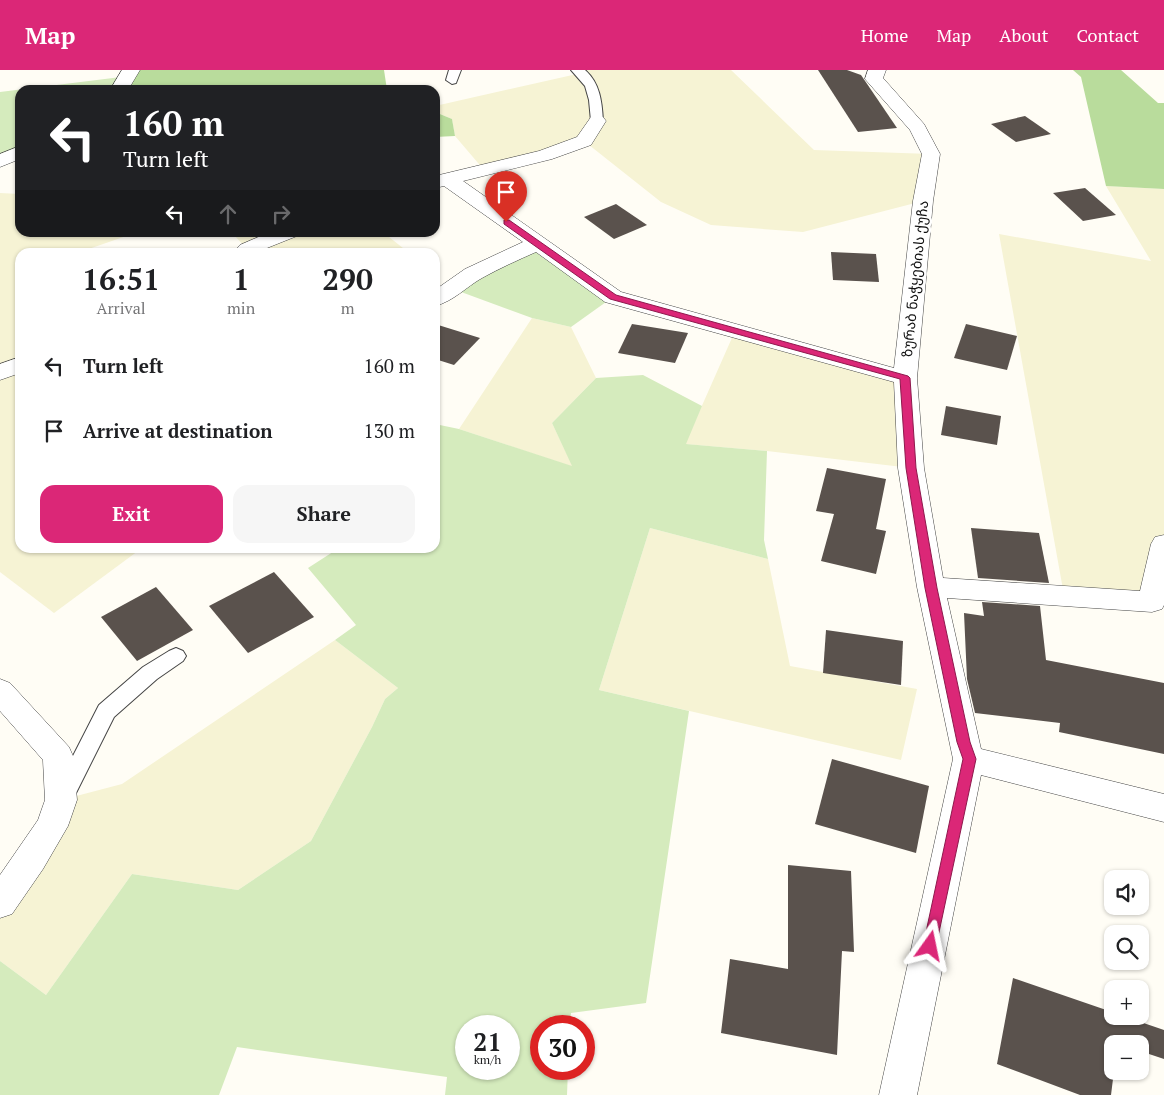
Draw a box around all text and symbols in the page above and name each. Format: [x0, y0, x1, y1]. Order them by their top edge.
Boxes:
text: Map [25, 19, 75, 51]
text: Home [861, 23, 908, 47]
text: Map [936, 23, 971, 47]
text: About [999, 23, 1048, 47]
text: Contact [1076, 23, 1139, 47]
text: 160 m [123, 100, 224, 146]
icon: left [40, 105, 105, 170]
text: Turn left [123, 144, 209, 173]
pin [485, 171, 527, 222]
icon: arrive [492, 178, 520, 206]
icon: left [161, 200, 189, 228]
icon: ahead [214, 200, 242, 228]
icon: right [267, 200, 295, 228]
street label: ზურაბ ნაჭყებიას ქუჩა [897, 200, 932, 358]
text: 16:51 [82, 259, 160, 299]
text: 1 [233, 259, 250, 299]
text: 290 [322, 259, 373, 299]
text: Arrival [96, 297, 146, 319]
text: min [227, 297, 255, 319]
text: m [341, 297, 354, 319]
icon: left [40, 352, 68, 380]
text: Turn left [83, 353, 164, 378]
text: 160 m [364, 353, 415, 378]
icon: arrive [40, 417, 68, 445]
text: Arrive at destination [83, 418, 272, 443]
text: 130 m [364, 418, 415, 443]
button: Exit [40, 485, 223, 543]
button: Share [233, 485, 415, 543]
map controls [1104, 870, 1149, 1080]
button: sound [1104, 870, 1149, 915]
position arrow [903, 919, 955, 971]
button: search [1104, 925, 1149, 970]
button: + [1104, 980, 1149, 1025]
speed limit sign: 30 [530, 1015, 595, 1080]
text: 21 [473, 1025, 502, 1058]
button: − [1104, 1035, 1149, 1080]
text: km/h [474, 1052, 501, 1067]

